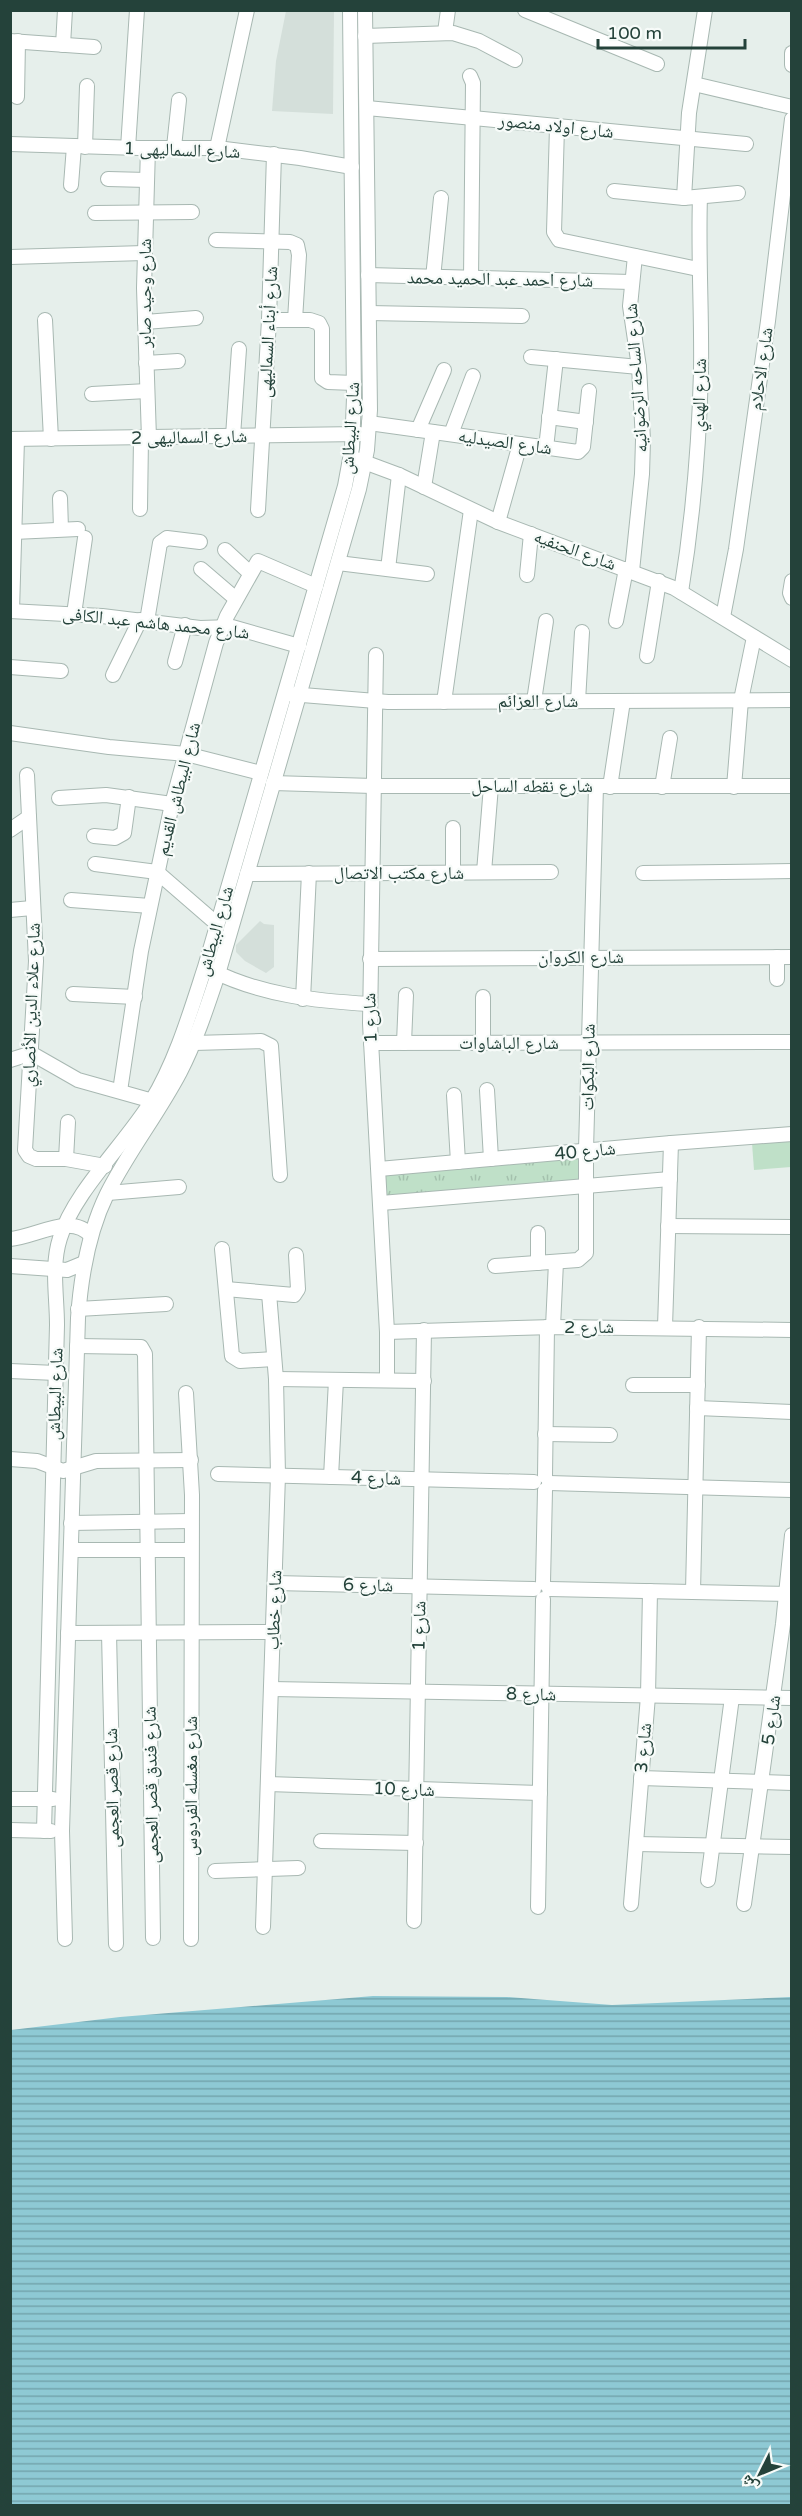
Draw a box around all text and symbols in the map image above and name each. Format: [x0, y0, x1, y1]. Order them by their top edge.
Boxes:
scale bar [598, 12, 745, 50]
text: 100 m [607, 22, 662, 44]
street label: شارع اولاد منصور [496, 109, 615, 143]
street label: شارع السماليهى 1 [123, 137, 241, 163]
street label: شارع وحيد صابر [134, 238, 156, 349]
street label: شارع أبناء السماليهى [254, 265, 282, 399]
street label: شارع احمد عبد الحميد محمد [407, 266, 593, 292]
street label: شارع الساحه الرضوانيه [620, 303, 652, 453]
street label: شارع الاحلام [744, 326, 779, 412]
street label: شارع الهدي [687, 358, 715, 432]
street label: شارع البيطاش [336, 381, 364, 475]
street label: شارع السماليهى 2 [131, 425, 247, 449]
street label: شارع الصيدليه [457, 425, 553, 459]
street label: شارع الحنفيه [531, 525, 619, 575]
street label: شارع محمد هاشم عبد الكافى [61, 602, 251, 645]
street label: شارع العزائم [498, 690, 578, 713]
street label: شارع البيطاش القديم [151, 720, 206, 858]
street label: شارع نقطه الساحل [471, 775, 593, 797]
street label: شارع مكتب الاتصال [334, 862, 464, 884]
street label: شارع البيطاش [192, 883, 238, 979]
street label: شارع علاء الدين الأنصاري [17, 922, 48, 1088]
street label: شارع الكروان [538, 946, 624, 968]
street label: شارع 1 [358, 993, 382, 1043]
street label: شارع البكوات [576, 1023, 600, 1111]
street label: شارع الباشاوات [459, 1032, 559, 1054]
street label: شارع 40 [553, 1137, 617, 1165]
street label: شارع 2 [564, 1316, 614, 1338]
street label: شارع البيطاش [42, 1347, 68, 1441]
street label: شارع 4 [351, 1466, 401, 1490]
street label: شارع خطاب [262, 1570, 286, 1650]
street label: شارع 6 [343, 1574, 393, 1596]
street label: شارع 1 [408, 1601, 430, 1651]
street label: شارع 8 [506, 1683, 556, 1705]
street label: شارع 5 [757, 1694, 785, 1746]
street label: شارع فندق قصر العجمى [139, 1706, 163, 1864]
street label: شارع مغسله الفردوس [180, 1716, 202, 1856]
street label: شارع 3 [630, 1722, 656, 1774]
street label: شارع قصر العجمى [100, 1728, 124, 1848]
street label: شارع 10 [373, 1777, 435, 1801]
north arrow [730, 2444, 790, 2504]
text: ش [737, 2471, 763, 2497]

